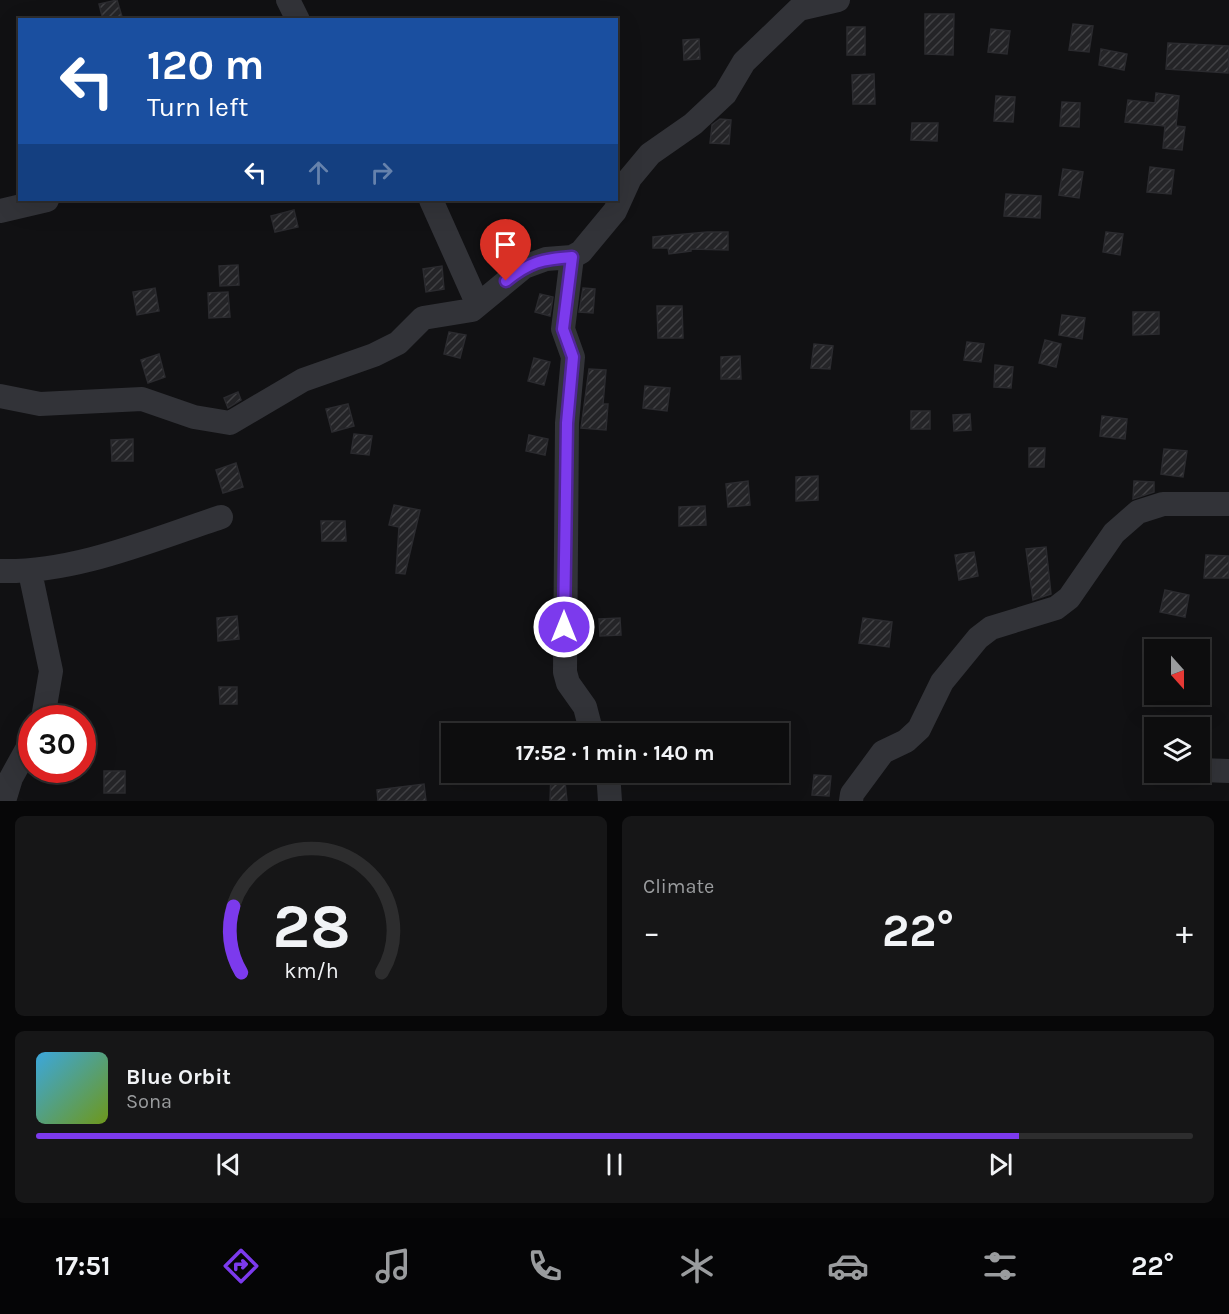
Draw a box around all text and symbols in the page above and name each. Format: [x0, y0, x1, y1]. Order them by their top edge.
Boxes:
text: 120 m [147, 40, 264, 90]
icon: left [48, 42, 126, 120]
text: Turn left [147, 91, 248, 123]
icon: left [239, 156, 272, 189]
icon: ahead [302, 156, 335, 189]
icon: right [365, 156, 398, 189]
pin [480, 219, 531, 281]
icon: arrive [489, 228, 522, 261]
position arrow [532, 595, 596, 659]
north arrow [1144, 639, 1210, 705]
map controls [1144, 639, 1210, 783]
speed limit sign: 30 [18, 705, 96, 783]
button: layers [1144, 717, 1210, 783]
text: 17:52 · 1 min · 140 m [515, 740, 715, 766]
text: Climate [643, 875, 714, 898]
text: 28 [272, 890, 350, 963]
text: 22° [882, 905, 954, 957]
text: − [643, 913, 660, 951]
text: + [1176, 913, 1193, 951]
text: km/h [284, 958, 338, 983]
text: Blue Orbit [126, 1064, 231, 1090]
text: Sona [126, 1090, 172, 1113]
icon: previous [212, 1148, 245, 1181]
icon: pause [598, 1148, 631, 1181]
icon: next [984, 1148, 1017, 1181]
icon: directions [220, 1245, 262, 1287]
icon: music [372, 1245, 414, 1287]
icon: phone [524, 1245, 566, 1287]
icon: climate [676, 1245, 718, 1287]
icon: car [827, 1245, 869, 1287]
icon: filters [979, 1245, 1021, 1287]
text: 17:51 [55, 1250, 111, 1282]
text: 22° [1131, 1250, 1174, 1282]

